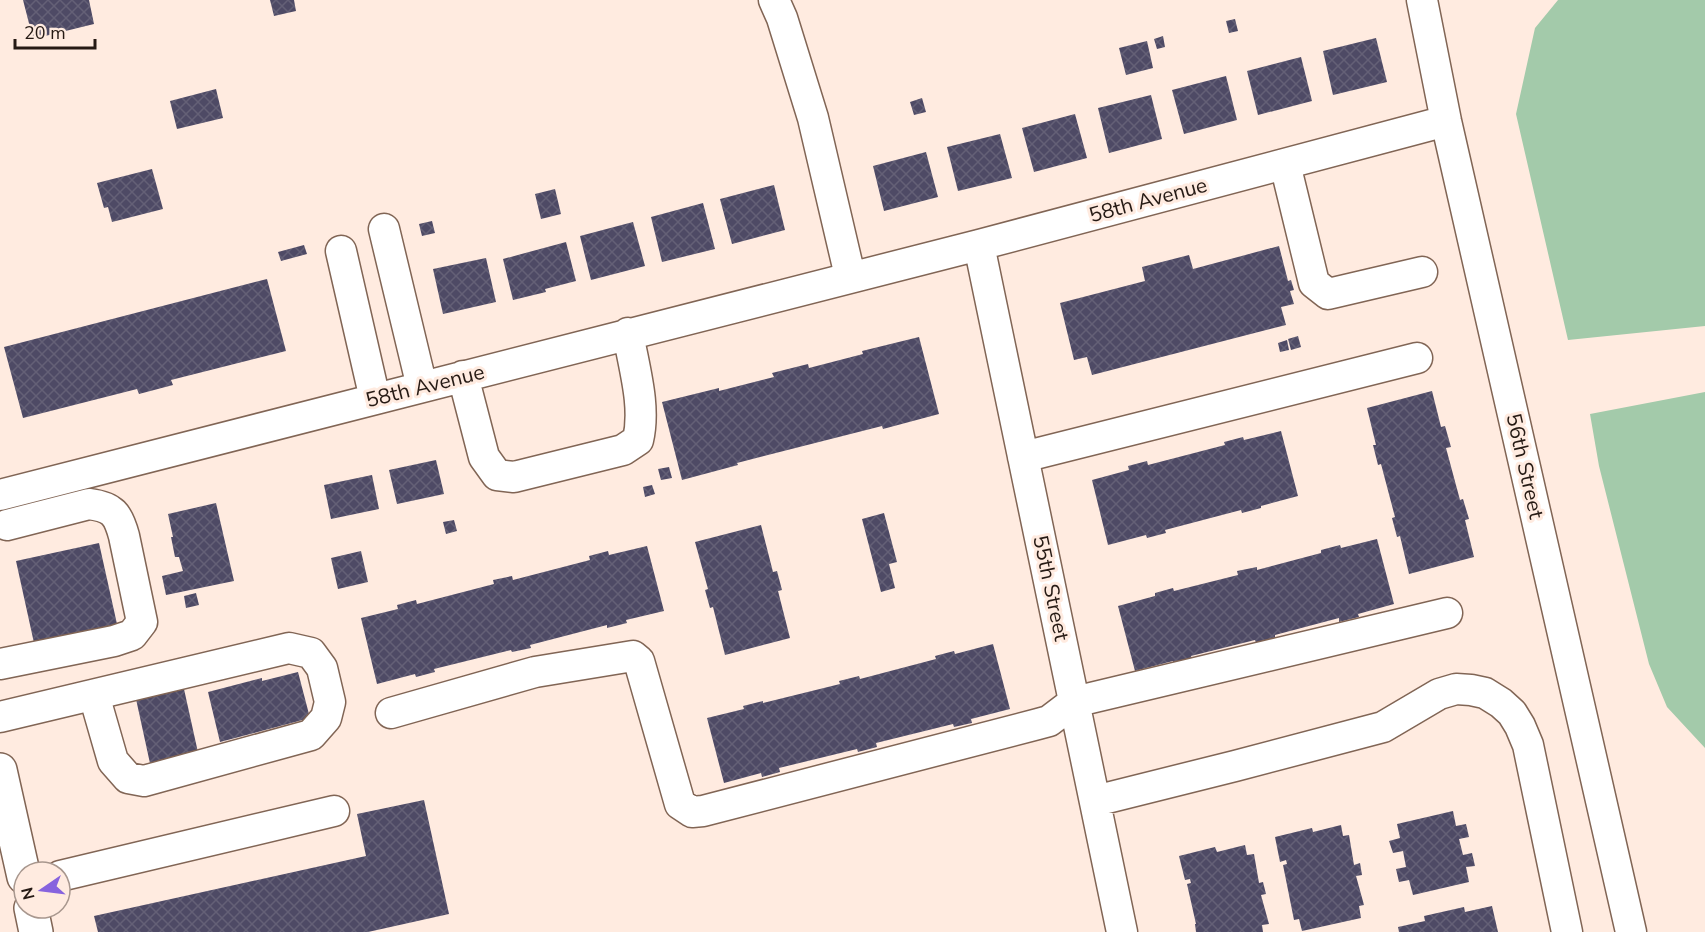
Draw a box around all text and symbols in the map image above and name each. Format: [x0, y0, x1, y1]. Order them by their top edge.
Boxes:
scale bar [15, 12, 94, 50]
text: 20 m [24, 21, 66, 45]
street label: 58th Avenue [1086, 171, 1210, 229]
street label: 58th Avenue [363, 358, 487, 414]
street label: 56th Street [1499, 411, 1551, 522]
street label: 55th Street [1026, 533, 1076, 644]
north arrow [12, 860, 72, 920]
text: N [16, 885, 41, 902]

